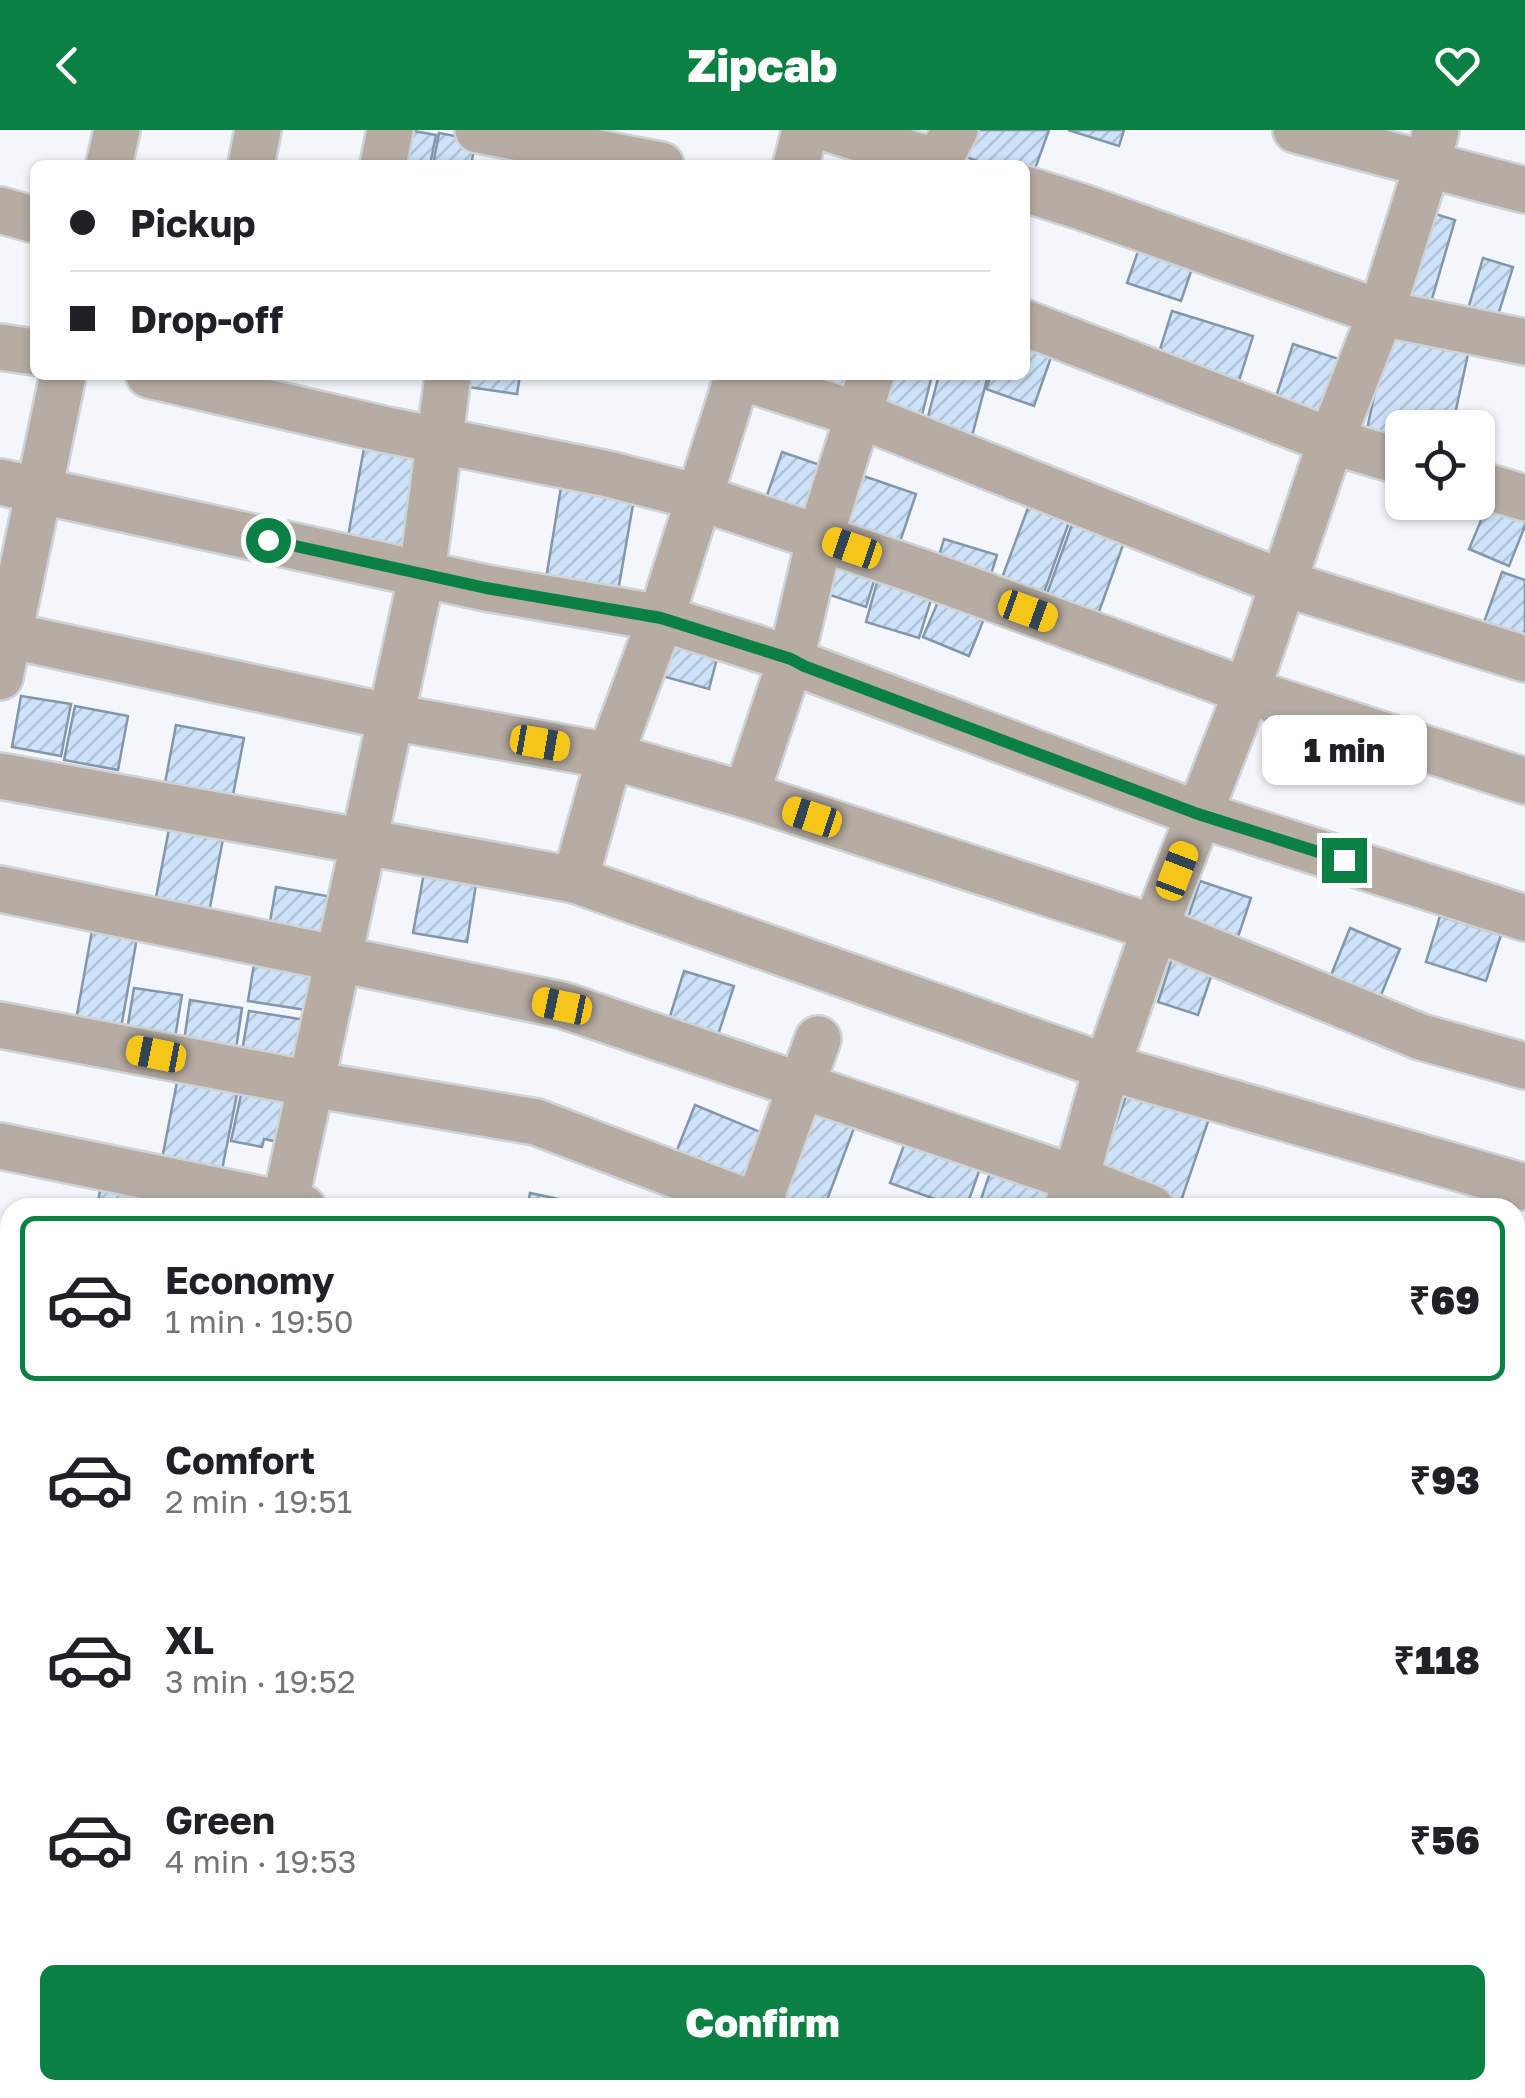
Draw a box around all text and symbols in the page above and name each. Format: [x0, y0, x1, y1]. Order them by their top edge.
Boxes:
icon: back [40, 38, 95, 93]
text: Zipcab [688, 38, 837, 92]
icon: heart [1430, 38, 1485, 93]
text: Pickup [130, 200, 256, 245]
text: Drop-off [130, 296, 283, 341]
map controls [1385, 410, 1495, 520]
button: locate [1385, 410, 1495, 520]
route start [246, 518, 291, 563]
car [819, 524, 885, 572]
car [995, 587, 1061, 635]
callout: 1 min [1262, 715, 1426, 785]
car [508, 723, 572, 763]
text: 1 min [1304, 731, 1385, 769]
car [779, 793, 845, 841]
car [1152, 838, 1202, 904]
route end [1322, 838, 1367, 883]
car [530, 985, 594, 1027]
car [124, 1034, 188, 1074]
icon: car [45, 1254, 135, 1344]
text: Economy [165, 1257, 334, 1302]
text: ₹69 [1409, 1277, 1480, 1322]
text: 1 min · 19:50 [165, 1302, 354, 1340]
icon: car [45, 1434, 135, 1524]
text: Comfort [165, 1437, 315, 1482]
text: ₹93 [1410, 1457, 1480, 1502]
text: 2 min · 19:51 [165, 1482, 352, 1520]
icon: car [45, 1614, 135, 1704]
text: XL [165, 1617, 214, 1662]
text: ₹118 [1393, 1637, 1480, 1682]
text: 3 min · 19:52 [165, 1662, 356, 1700]
icon: car [45, 1794, 135, 1884]
text: Green [165, 1797, 275, 1842]
text: ₹56 [1410, 1817, 1480, 1862]
text: 4 min · 19:53 [165, 1842, 356, 1880]
button: Confirm [40, 1965, 1485, 2080]

